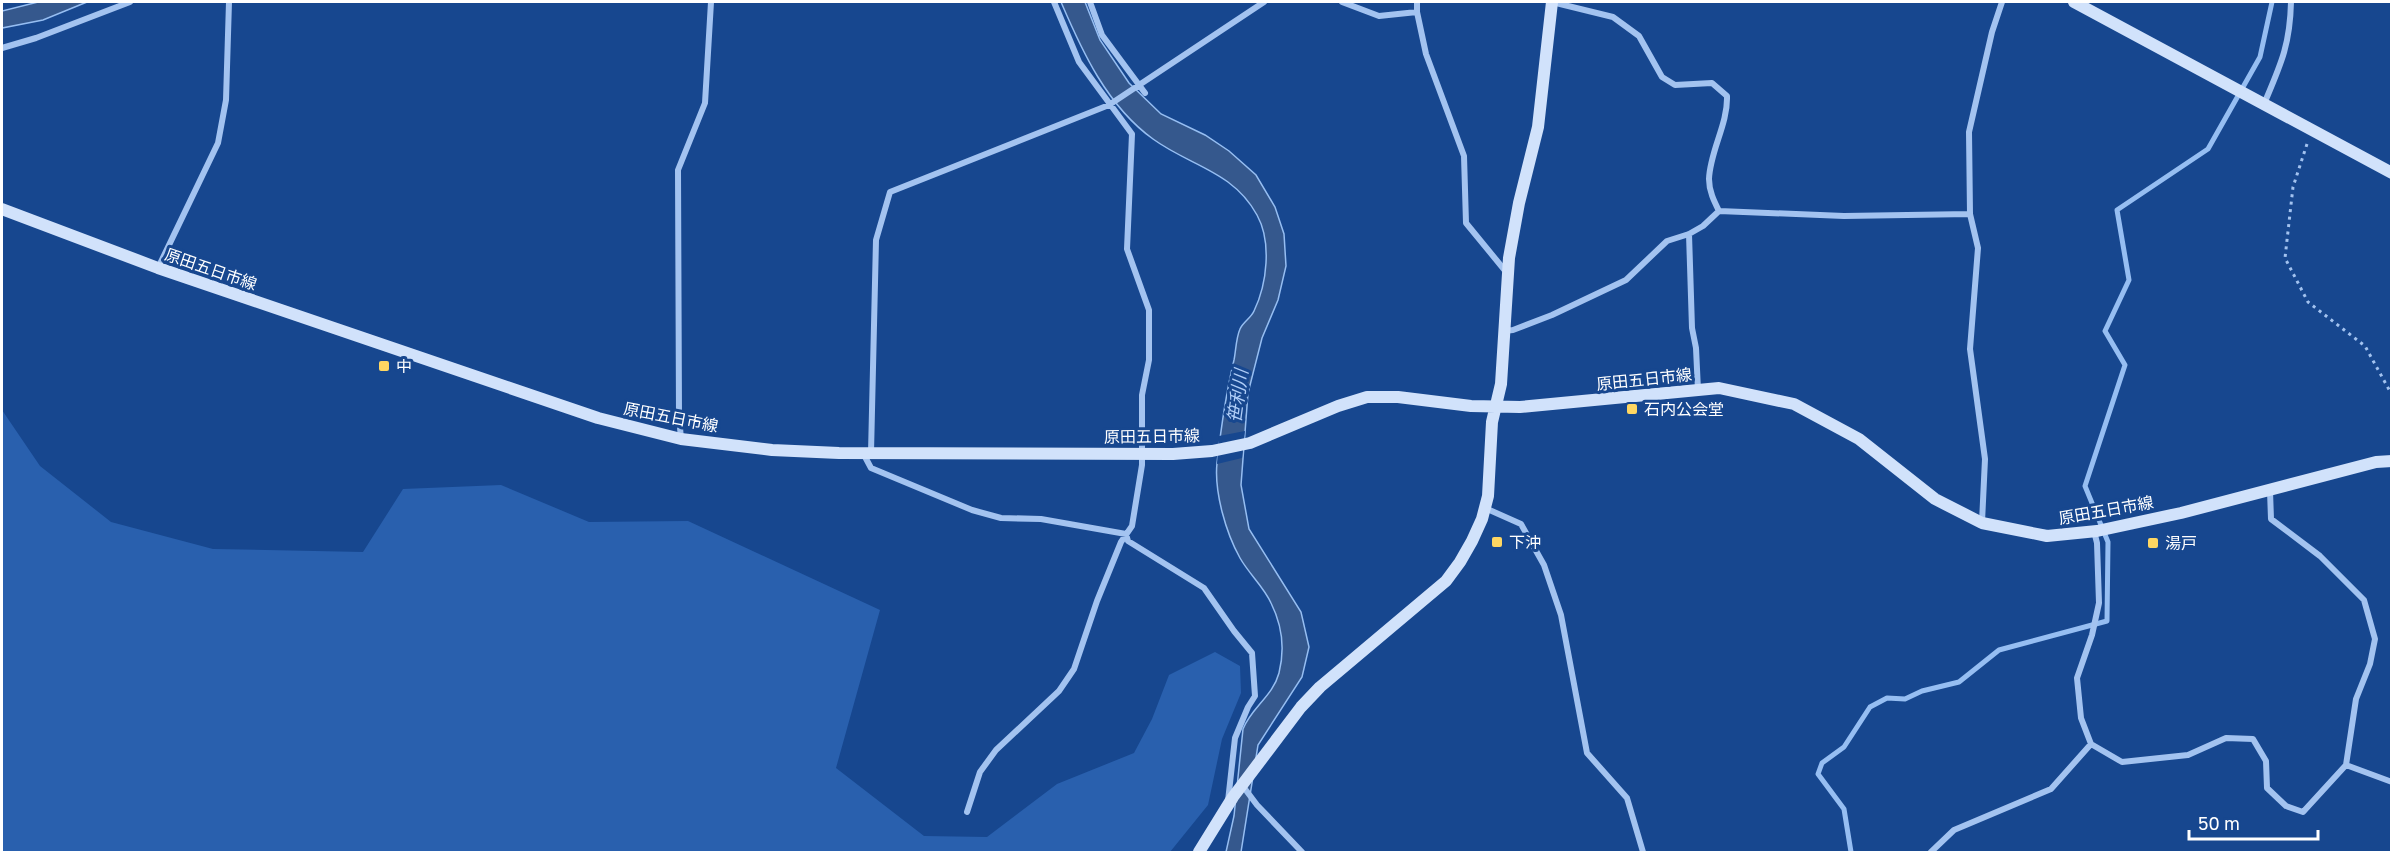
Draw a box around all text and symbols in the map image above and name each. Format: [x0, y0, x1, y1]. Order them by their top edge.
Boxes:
street label: 原田五日市線 [162, 244, 260, 294]
place label: 中 [396, 356, 412, 376]
marker: 中 [377, 359, 391, 373]
street label: 原田五日市線 [1595, 364, 1693, 394]
water label: 笹利川 [1222, 366, 1252, 424]
street label: 原田五日市線 [622, 398, 720, 436]
place label: 石内公会堂 [1644, 399, 1724, 419]
marker: 石内公会堂 [1625, 402, 1639, 416]
street label: 原田五日市線 [1104, 425, 1200, 447]
street label: 原田五日市線 [2057, 492, 2155, 528]
place label: 下沖 [1509, 532, 1541, 552]
place label: 湯戸 [2165, 533, 2197, 553]
marker: 下沖 [1490, 535, 1504, 549]
marker: 湯戸 [2146, 536, 2160, 550]
scale bar [2189, 803, 2318, 841]
text: 50 m [2198, 812, 2240, 834]

